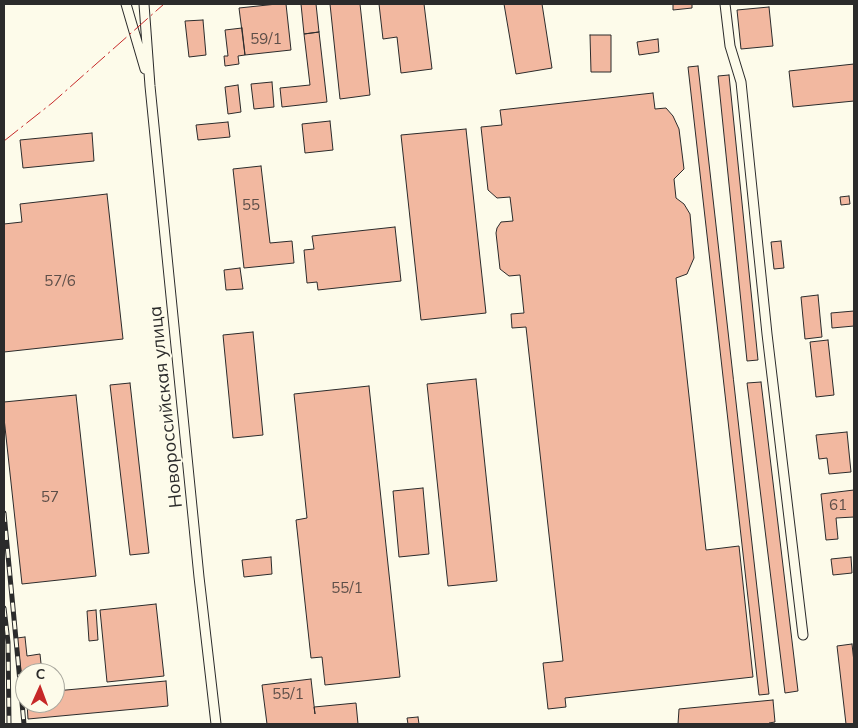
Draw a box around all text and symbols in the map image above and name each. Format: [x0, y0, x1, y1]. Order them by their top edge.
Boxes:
house number: 59/1 [250, 30, 282, 48]
house number: 55 [242, 196, 260, 214]
house number: 57/6 [44, 272, 76, 290]
street label: Новороссийская улица [145, 305, 187, 509]
house number: 57 [41, 488, 59, 506]
house number: 61 [829, 496, 847, 514]
house number: 55/1 [331, 579, 363, 597]
north arrow [15, 663, 65, 713]
text: С [35, 665, 46, 683]
house number: 55/1 [272, 685, 304, 703]

